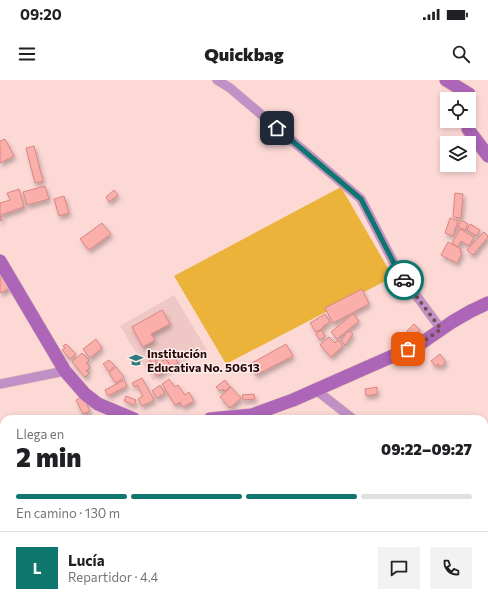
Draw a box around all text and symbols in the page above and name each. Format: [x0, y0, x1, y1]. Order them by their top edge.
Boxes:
text: 09:20 [20, 5, 62, 23]
icon: menu [16, 43, 38, 65]
text: Quickbag [204, 43, 284, 65]
icon: search [450, 43, 472, 65]
map controls [440, 92, 476, 172]
button: locate [440, 92, 476, 128]
pin [260, 111, 294, 145]
icon: home [266, 117, 288, 139]
button: layers [440, 136, 476, 172]
courier [384, 260, 424, 300]
icon: car [393, 269, 415, 291]
pin [391, 332, 425, 366]
icon: bag [397, 338, 419, 360]
place label: Institución Educativa No. 50613 [147, 346, 260, 374]
school or university icon: Institución Educativa No. 50613 [128, 352, 144, 368]
text: Llega en [16, 426, 64, 442]
text: 09:22–09:27 [381, 440, 472, 458]
text: 2 min [16, 441, 81, 472]
text: En camino · 130 m [16, 505, 120, 521]
button: chat [378, 547, 420, 589]
button: phone [430, 547, 472, 589]
text: Lucía [68, 551, 105, 569]
text: L [33, 559, 41, 577]
text: Repartidor · 4.4 [68, 569, 158, 585]

